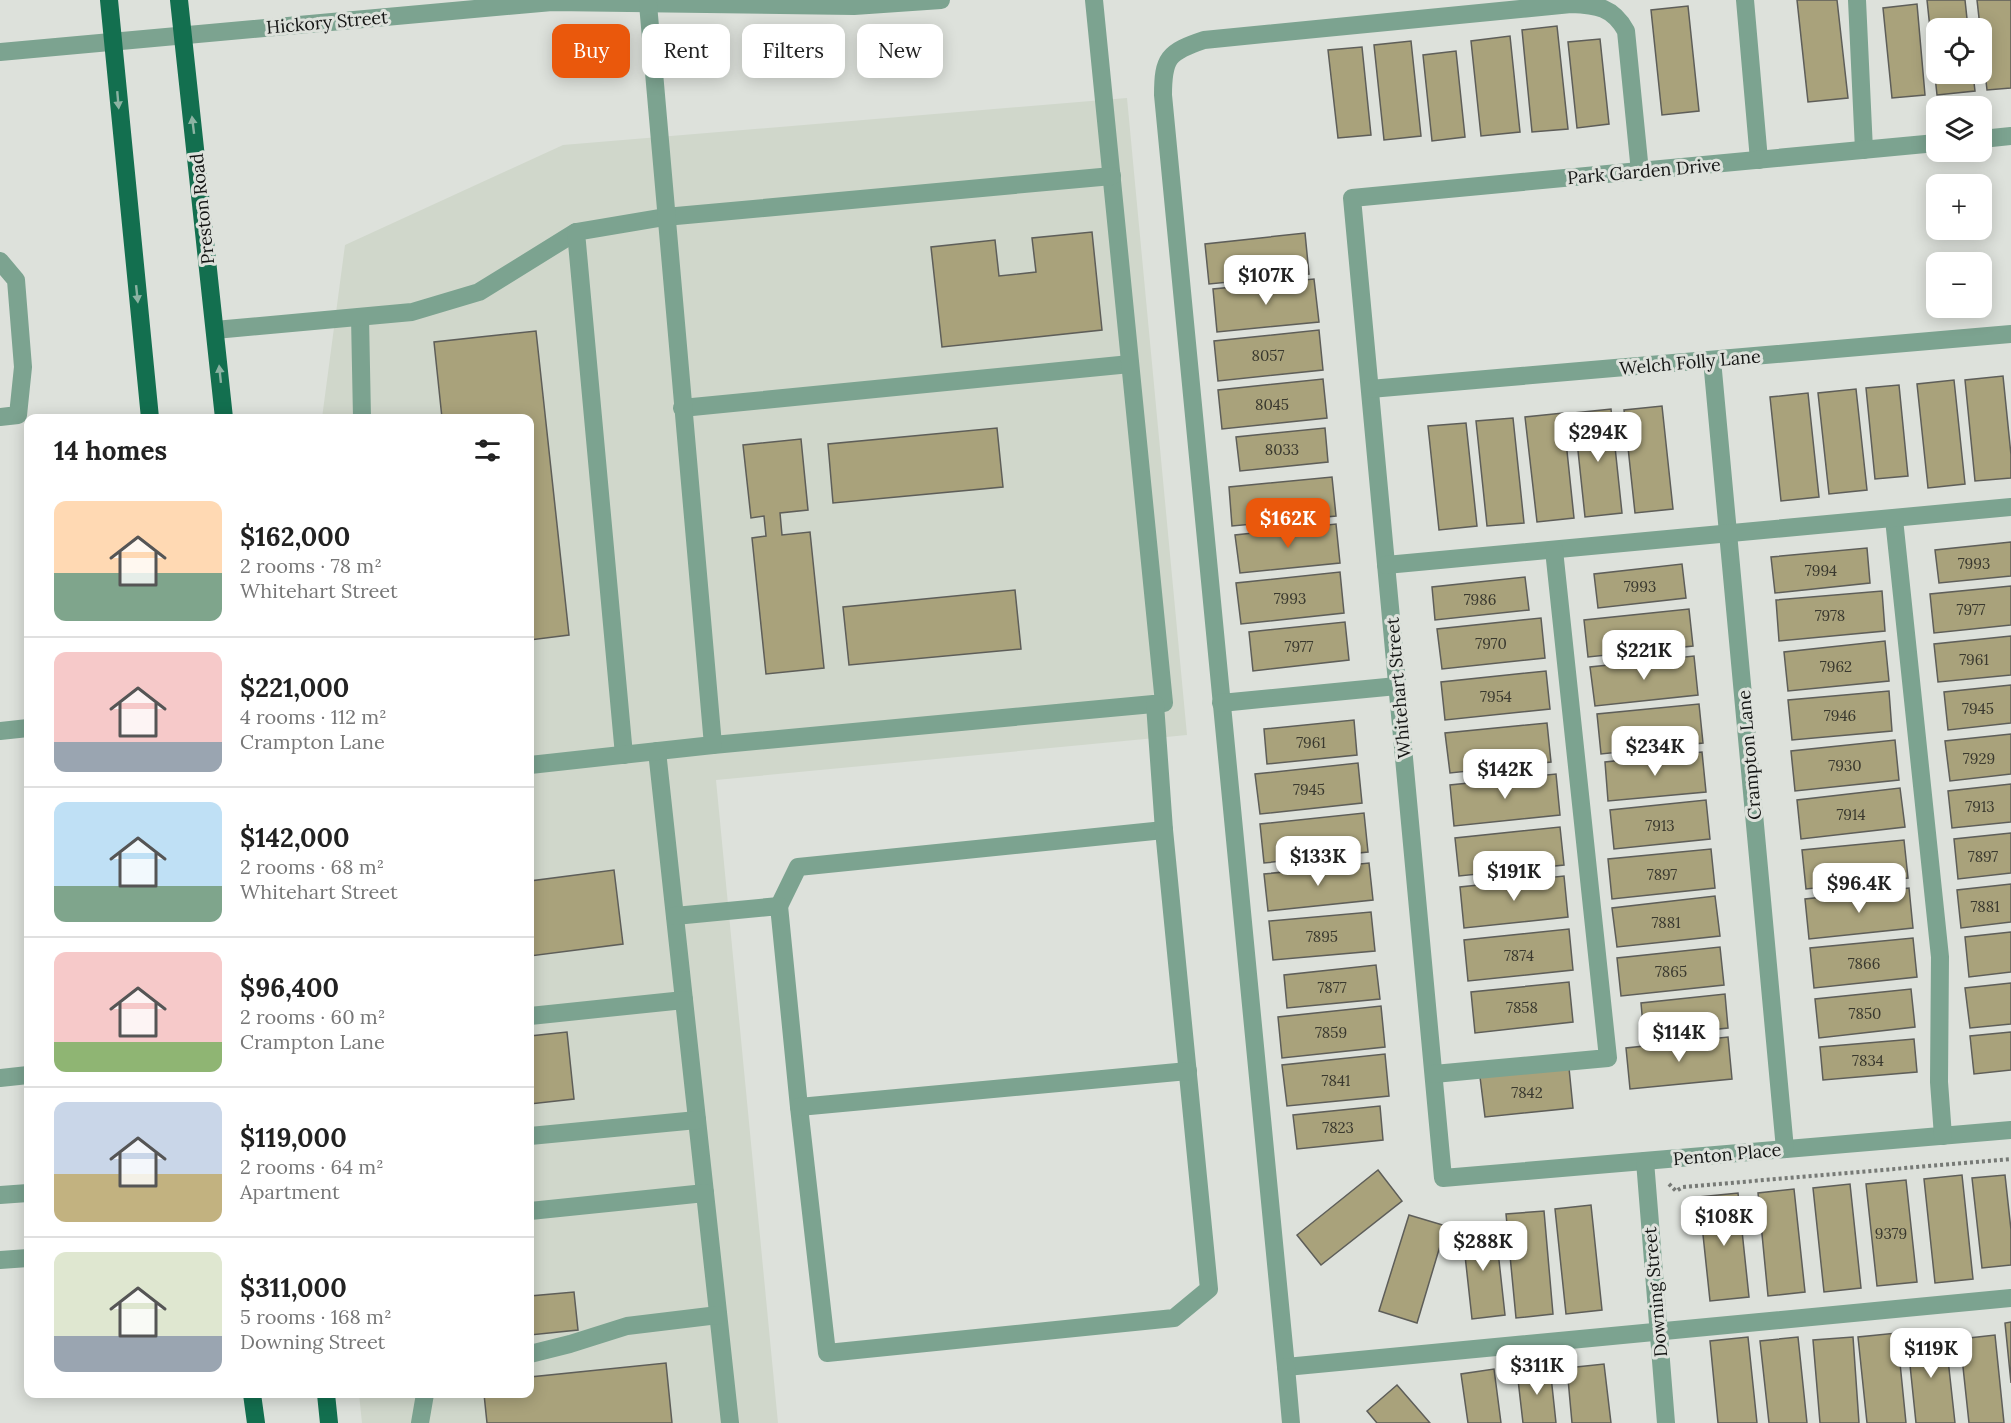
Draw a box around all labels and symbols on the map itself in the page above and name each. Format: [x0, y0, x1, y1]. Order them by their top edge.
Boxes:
street label: Hickory Street [265, 5, 389, 39]
one-way arrow [113, 91, 123, 110]
one-way arrow [188, 116, 198, 135]
street label: Preston Road [185, 152, 219, 266]
street label: Park Garden Drive [1566, 153, 1722, 189]
pin: $107K [1224, 255, 1308, 306]
one-way arrow [132, 285, 142, 304]
street label: Welch Folly Lane [1618, 344, 1762, 380]
house number: 8057 [1252, 346, 1284, 365]
one-way arrow [215, 365, 225, 384]
house number: 8045 [1255, 395, 1289, 414]
pin: $294K [1556, 412, 1640, 463]
house number: 8033 [1265, 440, 1299, 459]
pin: $162K [1246, 498, 1330, 549]
house number: 7993 [1958, 554, 1990, 573]
house number: 7994 [1805, 561, 1837, 580]
house number: 7993 [1624, 577, 1656, 596]
house number: 7993 [1274, 589, 1306, 608]
house number: 7986 [1464, 590, 1496, 609]
house number: 7977 [1956, 600, 1986, 619]
house number: 7978 [1815, 606, 1845, 625]
street label: Whitehart Street [1380, 616, 1416, 760]
pin: $221K [1602, 630, 1686, 681]
house number: 7970 [1475, 634, 1507, 653]
house number: 7977 [1284, 637, 1314, 656]
house number: 7961 [1959, 650, 1989, 669]
house number: 7962 [1820, 657, 1852, 676]
house number: 7954 [1480, 687, 1512, 706]
street label: Crampton Lane [1732, 689, 1766, 821]
house number: 7945 [1962, 699, 1994, 718]
house number: 7946 [1824, 706, 1856, 725]
pin: $234K [1613, 726, 1697, 777]
house number: 7961 [1296, 733, 1326, 752]
pin: $142K [1463, 749, 1547, 800]
house number: 7929 [1963, 749, 1995, 768]
house number: 7930 [1828, 756, 1862, 775]
house number: 7945 [1293, 780, 1325, 799]
house number: 7913 [1965, 797, 1995, 816]
house number: 7914 [1836, 805, 1866, 824]
house number: 7913 [1645, 816, 1675, 835]
pin: $133K [1276, 836, 1360, 887]
house number: 7897 [1968, 847, 1998, 866]
pin: $191K [1472, 851, 1556, 902]
pin: $96.4K [1810, 863, 1908, 914]
house number: 7897 [1647, 865, 1677, 884]
house number: 7881 [1970, 897, 2000, 916]
house number: 7881 [1651, 913, 1681, 932]
house number: 7895 [1306, 927, 1338, 946]
house number: 7874 [1504, 946, 1534, 965]
house number: 7866 [1848, 954, 1880, 973]
house number: 7865 [1655, 962, 1687, 981]
house number: 7877 [1317, 978, 1347, 997]
house number: 7858 [1506, 998, 1538, 1017]
house number: 7850 [1849, 1004, 1881, 1023]
pin: $114K [1637, 1012, 1721, 1063]
house number: 7859 [1315, 1023, 1347, 1042]
house number: 7834 [1852, 1051, 1884, 1070]
house number: 7841 [1322, 1071, 1350, 1090]
house number: 7842 [1511, 1083, 1543, 1102]
house number: 7823 [1322, 1118, 1354, 1137]
street label: Penton Place [1672, 1138, 1782, 1170]
pin: $108K [1682, 1196, 1766, 1247]
pin: $288K [1441, 1221, 1525, 1272]
house number: 9379 [1875, 1224, 1907, 1243]
street label: Downing Street [1638, 1226, 1672, 1358]
pin: $119K [1889, 1328, 1973, 1379]
pin: $311K [1495, 1345, 1579, 1396]

